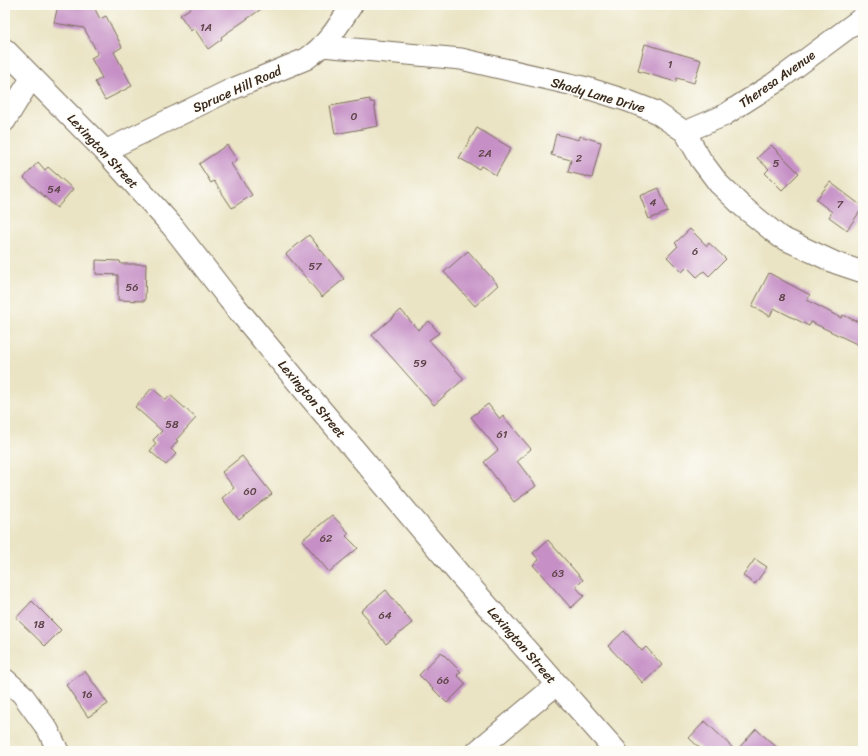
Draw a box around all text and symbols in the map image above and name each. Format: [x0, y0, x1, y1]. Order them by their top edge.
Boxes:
house number: 1A [200, 18, 212, 37]
street label: Theresa Avenue [734, 44, 820, 114]
house number: 1 [668, 55, 673, 74]
street label: Spruce Hill Road [189, 59, 286, 119]
street label: Shady Lane Drive [548, 71, 648, 120]
house number: 0 [351, 107, 358, 126]
street label: Lexington Street [62, 108, 145, 194]
house number: 2A [478, 144, 492, 163]
house number: 2 [576, 149, 583, 168]
house number: 5 [773, 154, 780, 173]
house number: 54 [47, 180, 61, 199]
house number: 4 [650, 193, 657, 212]
house number: 7 [837, 195, 844, 214]
house number: 6 [692, 242, 698, 261]
house number: 57 [308, 257, 322, 276]
house number: 56 [126, 278, 138, 297]
house number: 8 [779, 288, 786, 307]
house number: 59 [413, 354, 427, 373]
street label: Lexington Street [272, 355, 352, 444]
house number: 58 [165, 415, 179, 434]
house number: 61 [497, 425, 508, 444]
house number: 60 [243, 482, 257, 501]
house number: 62 [320, 529, 333, 548]
house number: 63 [552, 564, 564, 583]
street label: Lexington Street [482, 601, 563, 689]
house number: 64 [378, 606, 392, 625]
house number: 18 [33, 615, 45, 634]
house number: 66 [437, 671, 449, 690]
house number: 16 [82, 685, 92, 704]

